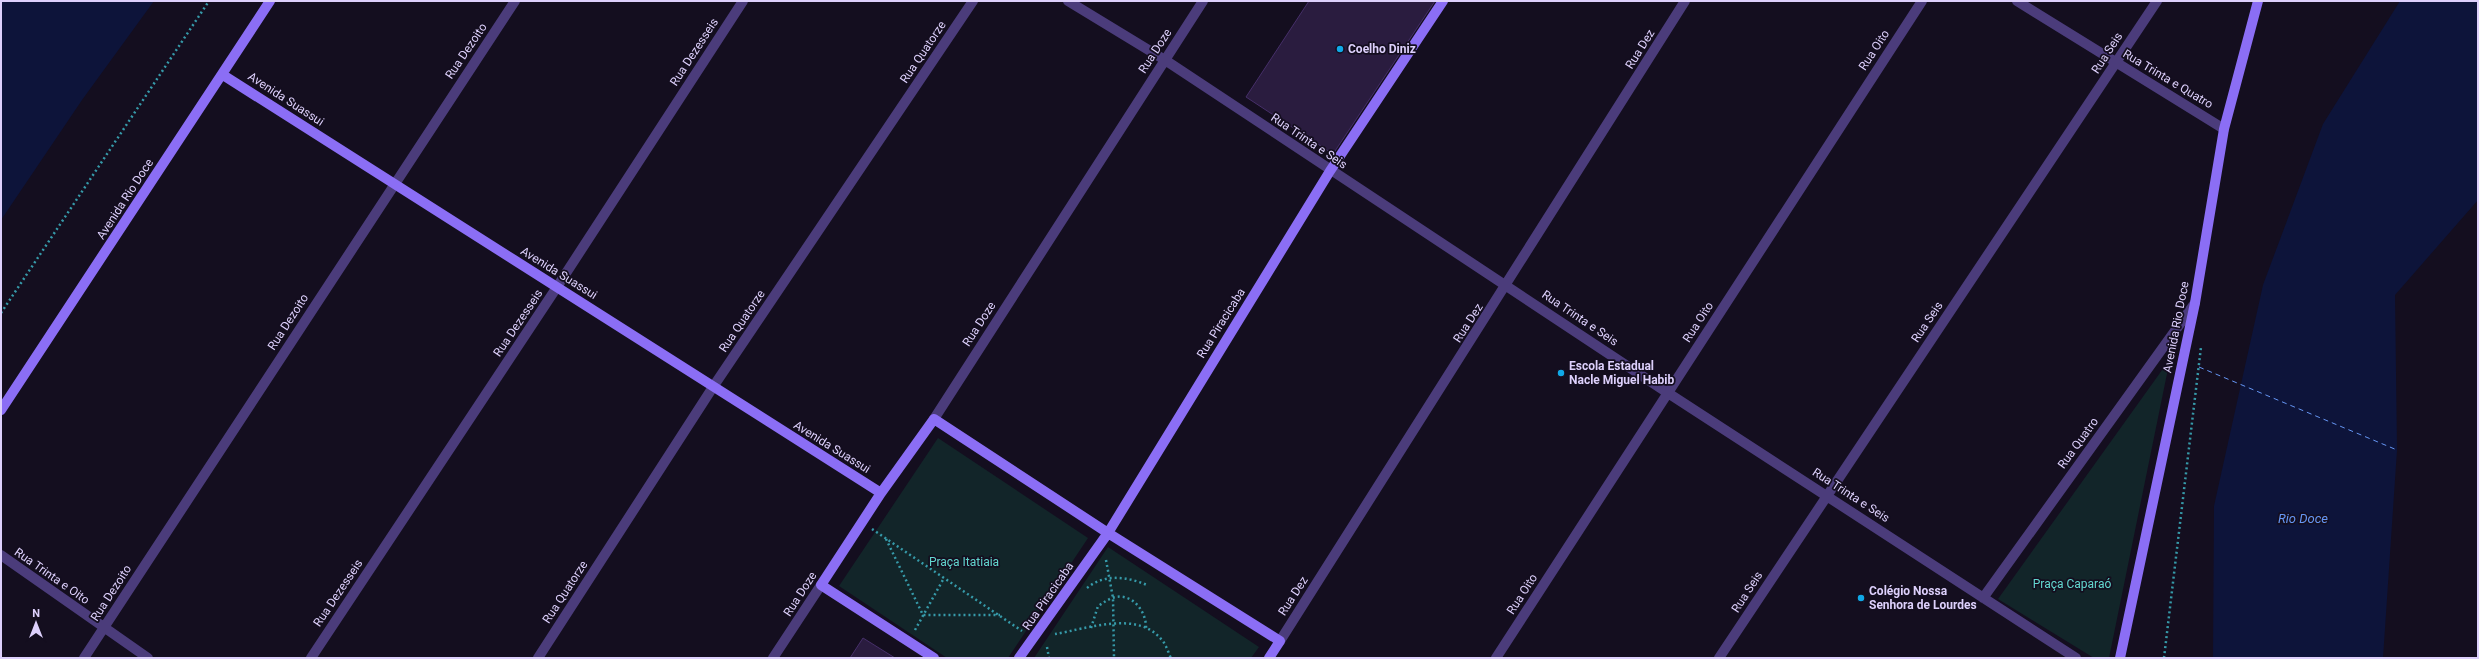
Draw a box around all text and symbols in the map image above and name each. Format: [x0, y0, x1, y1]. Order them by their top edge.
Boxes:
street label: Rua Dezesseis [667, 16, 721, 88]
street label: Rua Quatorze [897, 18, 949, 86]
street label: Rua Dezoito [442, 20, 490, 81]
street label: Rua Doze [1135, 26, 1175, 76]
street label: Rua Dez [1622, 27, 1658, 71]
street label: Rua Oito [1856, 27, 1892, 73]
street label: Rua Seis [2089, 30, 2125, 76]
place label: Coelho Diniz [1348, 42, 1416, 56]
marker: Coelho Diniz [1335, 44, 1345, 54]
street label: Rua Trinta e Quatro [2120, 47, 2216, 111]
street label: Avenida Suassui [245, 69, 327, 129]
street label: Rua Trinta e Seis [1268, 110, 1350, 172]
street label: Avenida Rio Doce [94, 156, 156, 242]
street label: Avenida Suassui [518, 244, 600, 302]
street label: Avenida Rio Doce [2160, 280, 2192, 374]
street label: Rua Piracicaba [1194, 286, 1248, 360]
street label: Rua Dezesseis [490, 287, 546, 359]
street label: Rua Quatorze [716, 287, 768, 355]
street label: Rua Trinta e Seis [1539, 287, 1621, 349]
street label: Rua Dezoito [265, 291, 311, 353]
street label: Rua Doze [959, 299, 999, 349]
street label: Rua Oito [1680, 299, 1716, 345]
street label: Rua Seis [1908, 299, 1946, 345]
street label: Rua Dez [1450, 301, 1486, 345]
place label: Escola Estadual Nacle Miguel Habib [1569, 359, 1674, 387]
marker: Escola Estadual Nacle Miguel Habib [1556, 368, 1566, 378]
street label: Rua Quatro [2055, 415, 2101, 471]
street label: Avenida Suassui [791, 418, 873, 476]
street label: Rua Trinta e Seis [1810, 465, 1892, 525]
water label: Rio Doce [2278, 511, 2328, 526]
street label: Rua Trinta e Oito [12, 545, 92, 607]
park label: Praça Itatiaia [929, 555, 999, 569]
street label: Rua Dezesseis [310, 557, 366, 629]
street label: Rua Quatorze [540, 558, 590, 626]
street label: Rua Piracicaba [1019, 559, 1077, 633]
street label: Rua Dezoito [88, 562, 134, 624]
street label: Rua Doze [780, 569, 820, 619]
street label: Rua Seis [1729, 569, 1765, 615]
street label: Rua Oito [1504, 571, 1540, 617]
street label: Rua Dez [1275, 574, 1311, 618]
park label: Praça Caparaó [2033, 577, 2111, 591]
place label: Colégio Nossa Senhora de Lourdes [1869, 584, 1977, 612]
marker: Colégio Nossa Senhora de Lourdes [1856, 593, 1866, 603]
north arrow [16, 603, 56, 643]
text: N [32, 607, 40, 620]

